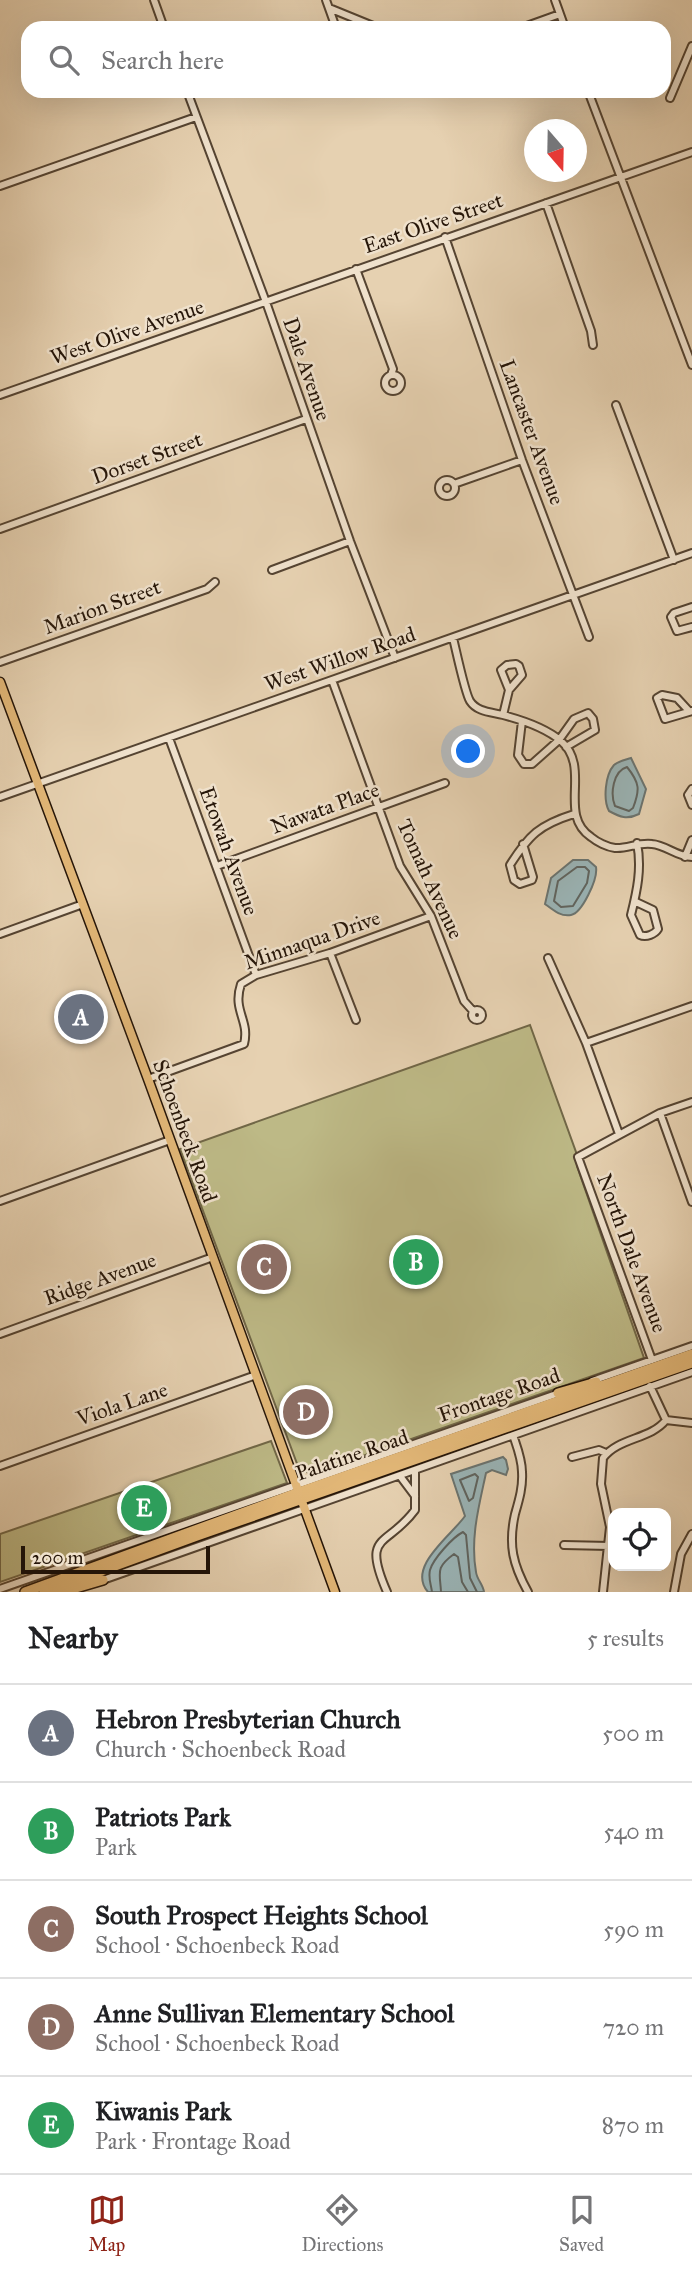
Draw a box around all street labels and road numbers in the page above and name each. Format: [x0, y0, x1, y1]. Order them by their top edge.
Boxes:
street label: East Olive Street [360, 187, 507, 259]
street label: West Olive Avenue [47, 293, 207, 370]
street label: Dale Avenue [277, 314, 337, 424]
street label: Lancaster Avenue [494, 356, 570, 508]
street label: Dorset Street [88, 426, 206, 490]
street label: Marion Street [40, 574, 165, 640]
street label: West Willow Road [261, 621, 419, 697]
street label: Nawata Place [267, 776, 383, 840]
street label: Etowah Avenue [194, 783, 264, 919]
street label: Tomah Avenue [391, 815, 469, 943]
street label: Minnaqua Drive [241, 904, 384, 975]
street label: Schoenbeck Road [147, 1056, 223, 1206]
street label: North Dale Avenue [591, 1170, 673, 1336]
street label: Ridge Avenue [41, 1247, 160, 1311]
street label: Frontage Road [435, 1362, 564, 1428]
street label: Viola Lane [72, 1376, 171, 1432]
street label: Palatine Road [292, 1423, 412, 1486]

